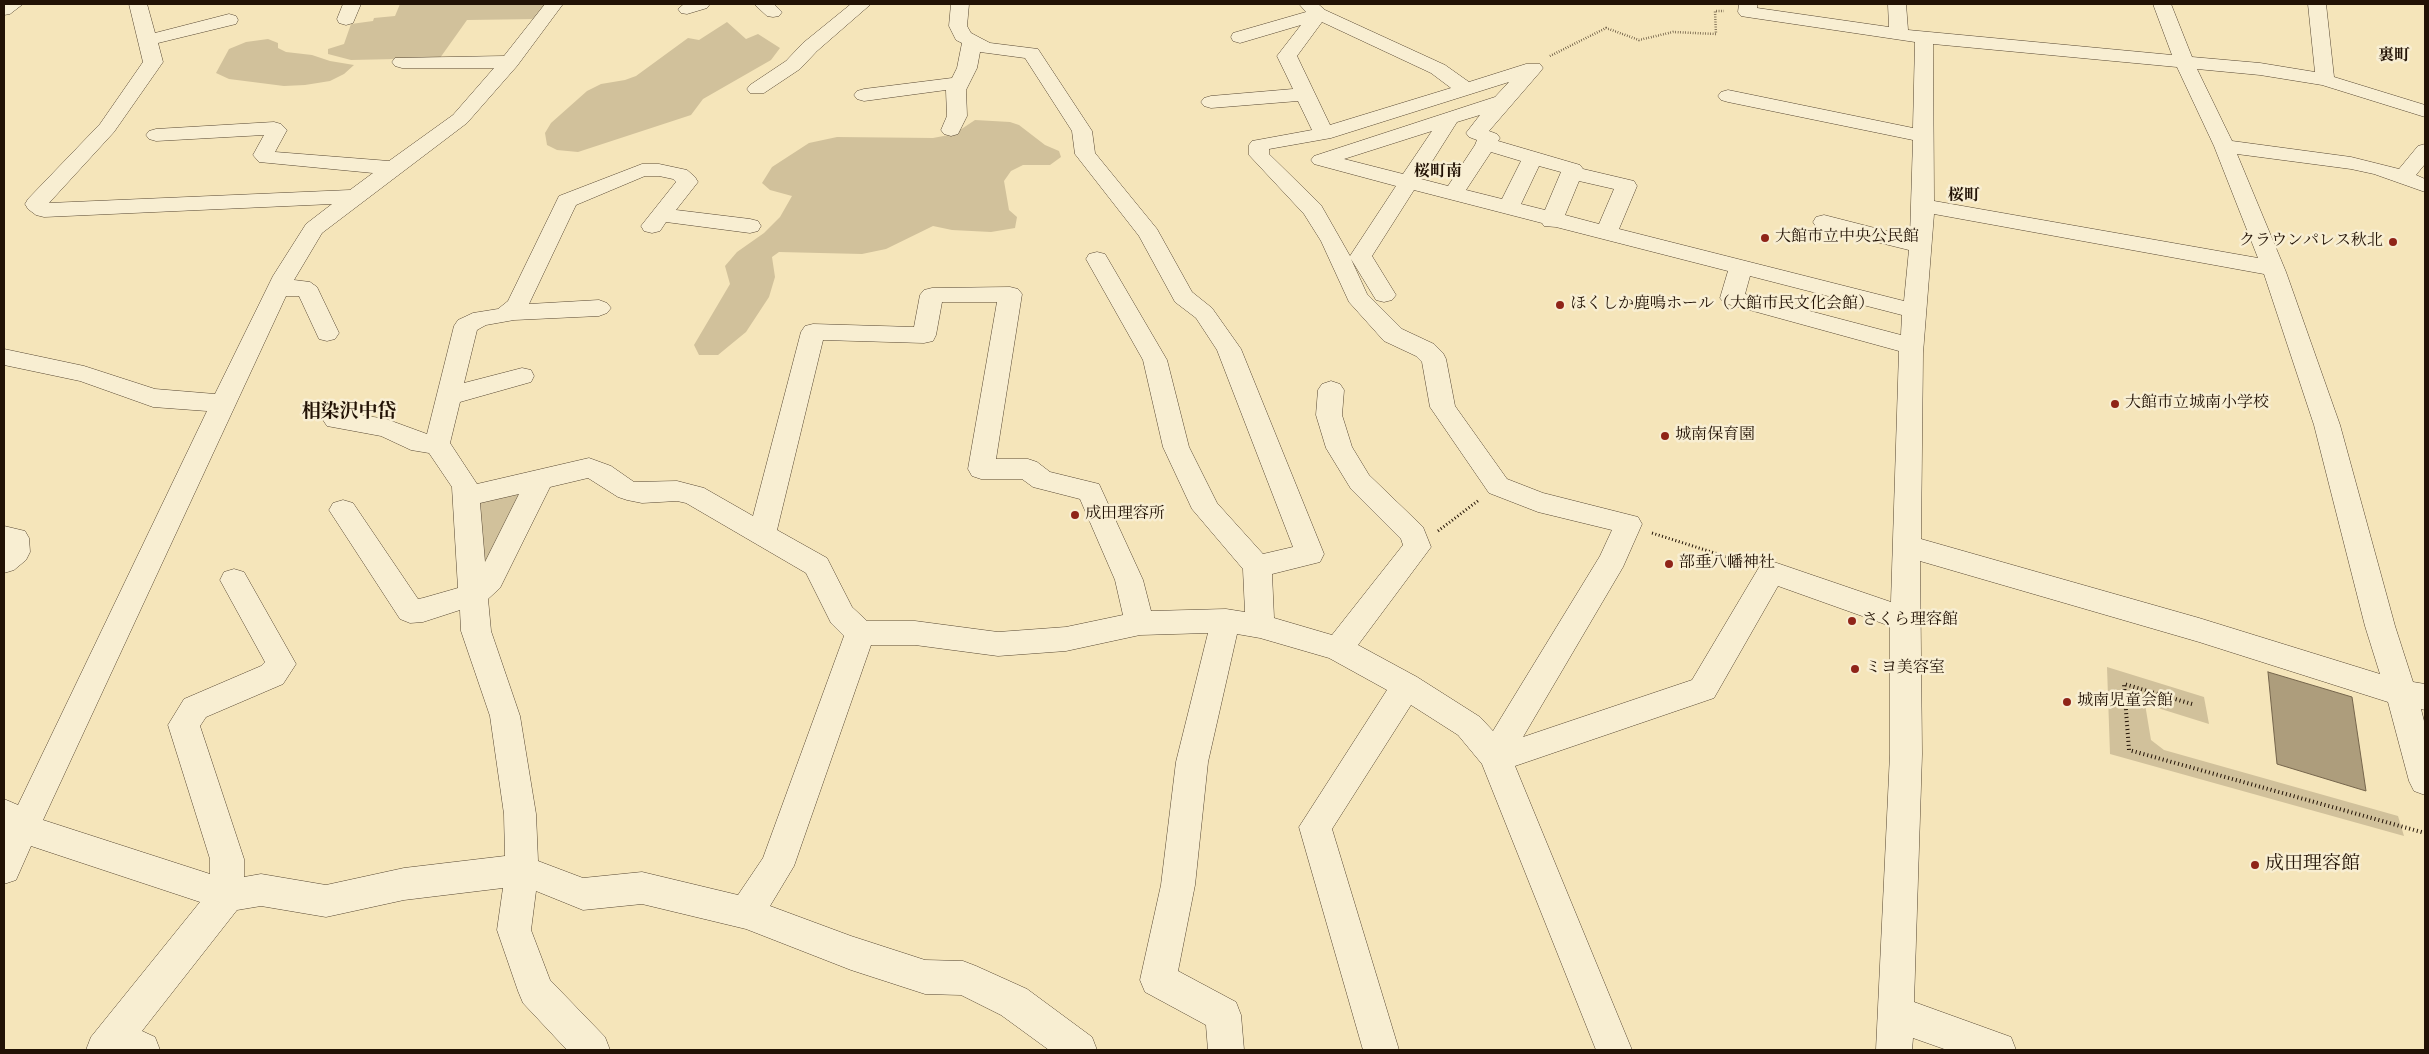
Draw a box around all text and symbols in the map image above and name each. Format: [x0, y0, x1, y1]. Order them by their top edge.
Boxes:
district label: 裏町 [2378, 47, 2410, 67]
district label: 桜町南 [1414, 163, 1462, 183]
district label: 桜町 [1948, 187, 1980, 207]
place label: 大館市立中央公民館 [1775, 228, 1919, 248]
marker: 大館市立中央公民館 [1759, 232, 1771, 244]
place label: クラウンパレス秋北 [2239, 232, 2383, 252]
marker: クラウンパレス秋北 [2387, 236, 2399, 248]
place label: ほくしか鹿鳴ホール（大館市民文化会館） [1570, 295, 1874, 315]
marker: ほくしか鹿鳴ホール（大館市民文化会館） [1554, 299, 1566, 311]
place label: 大館市立城南小学校 [2125, 394, 2269, 414]
marker: 大館市立城南小学校 [2109, 398, 2121, 410]
district label: 相染沢中岱 [302, 402, 396, 424]
place label: 城南保育園 [1675, 426, 1755, 446]
marker: 城南保育園 [1659, 430, 1671, 442]
place label: 成田理容所 [1085, 505, 1165, 525]
marker: 成田理容所 [1069, 509, 1081, 521]
place label: 部垂八幡神社 [1679, 554, 1775, 574]
marker: 部垂八幡神社 [1663, 558, 1675, 570]
place label: さくら理容館 [1862, 611, 1958, 631]
marker: さくら理容館 [1846, 615, 1858, 627]
place label: ミヨ美容室 [1865, 659, 1945, 679]
marker: ミヨ美容室 [1849, 663, 1861, 675]
place label: 城南児童会館 [2077, 692, 2173, 712]
marker: 城南児童会館 [2061, 696, 2073, 708]
place label: 成田理容館 [2265, 854, 2360, 876]
marker: 成田理容館 [2249, 859, 2261, 871]

